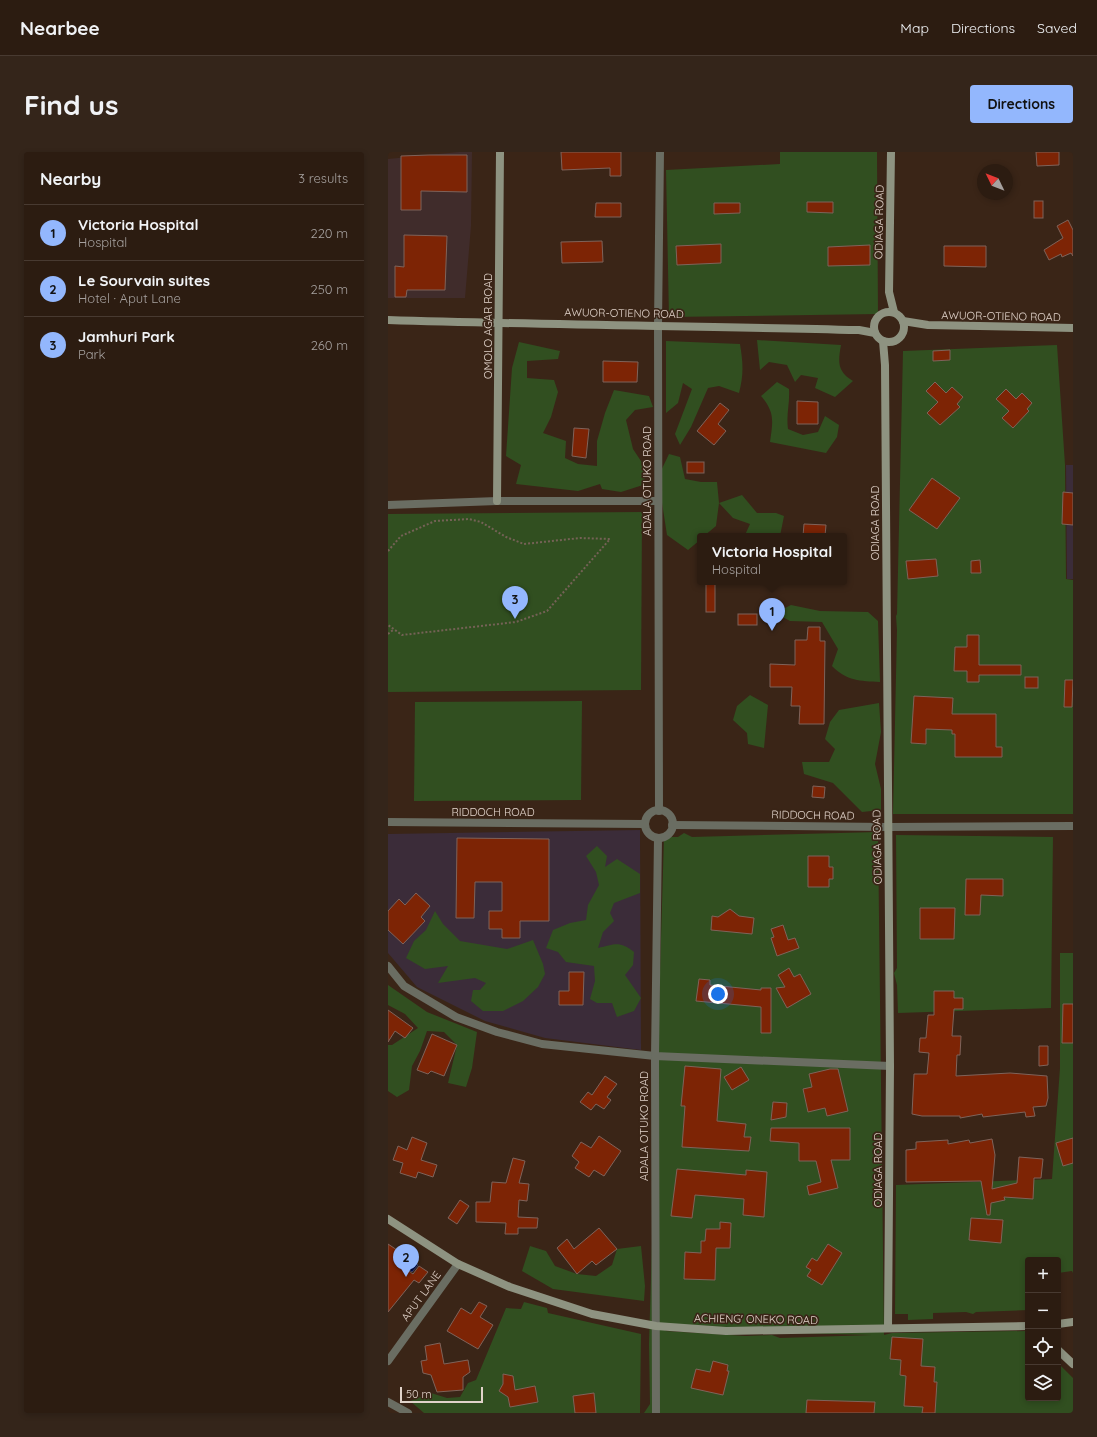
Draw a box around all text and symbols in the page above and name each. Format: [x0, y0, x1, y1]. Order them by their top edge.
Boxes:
text: Nearbee [20, 16, 100, 40]
text: Map [900, 19, 929, 37]
text: Directions [951, 19, 1015, 37]
text: Saved [1037, 19, 1077, 37]
button: Directions [970, 85, 1073, 123]
text: Find us [24, 87, 118, 122]
north arrow [977, 164, 1013, 200]
text: Nearby [40, 168, 101, 189]
text: 3 results [298, 170, 348, 186]
street label: ODIAGA ROAD [871, 185, 887, 259]
text: Victoria Hospital [78, 215, 199, 234]
text: 1 [50, 225, 56, 241]
text: 220 m [310, 225, 348, 241]
text: Hospital [78, 234, 127, 250]
text: Le Sourvain suites [78, 271, 210, 290]
street label: OMOLO AGAR ROAD [481, 273, 495, 379]
text: 2 [49, 281, 57, 297]
text: 250 m [311, 281, 348, 297]
text: Hotel · Aput Lane [78, 290, 181, 306]
street label: AWUOR-OTIENO ROAD [564, 305, 684, 321]
street label: AWUOR-OTIENO ROAD [941, 308, 1061, 324]
text: Jamhuri Park [78, 327, 175, 346]
text: 3 [50, 337, 56, 353]
text: 260 m [311, 337, 348, 353]
text: Park [78, 346, 106, 362]
street label: ADALA OTUKO ROAD [640, 426, 654, 536]
street label: ODIAGA ROAD [868, 486, 882, 560]
popup [697, 533, 847, 585]
text: Victoria Hospital [712, 542, 832, 561]
text: Hospital [712, 561, 761, 577]
pin: 3 [502, 586, 528, 619]
pin: 1 [759, 598, 785, 631]
street label: RIDDOCH ROAD [451, 805, 535, 819]
street label: RIDDOCH ROAD [771, 807, 855, 823]
street label: ODIAGA ROAD [869, 810, 885, 884]
your location [708, 984, 728, 1004]
street label: ADALA OTUKO ROAD [637, 1071, 651, 1181]
street label: ODIAGA ROAD [871, 1133, 885, 1207]
pin: 2 [393, 1244, 419, 1277]
map controls [1025, 1257, 1061, 1401]
button: + [1025, 1257, 1061, 1293]
street label: APUT LANE [398, 1268, 444, 1324]
button: − [1025, 1293, 1061, 1329]
street label: ACHIENG' ONEKO ROAD [694, 1311, 818, 1327]
button: locate [1025, 1329, 1061, 1365]
button: layers [1025, 1365, 1061, 1401]
scale bar [400, 1385, 483, 1404]
text: 50 m [406, 1387, 432, 1401]

